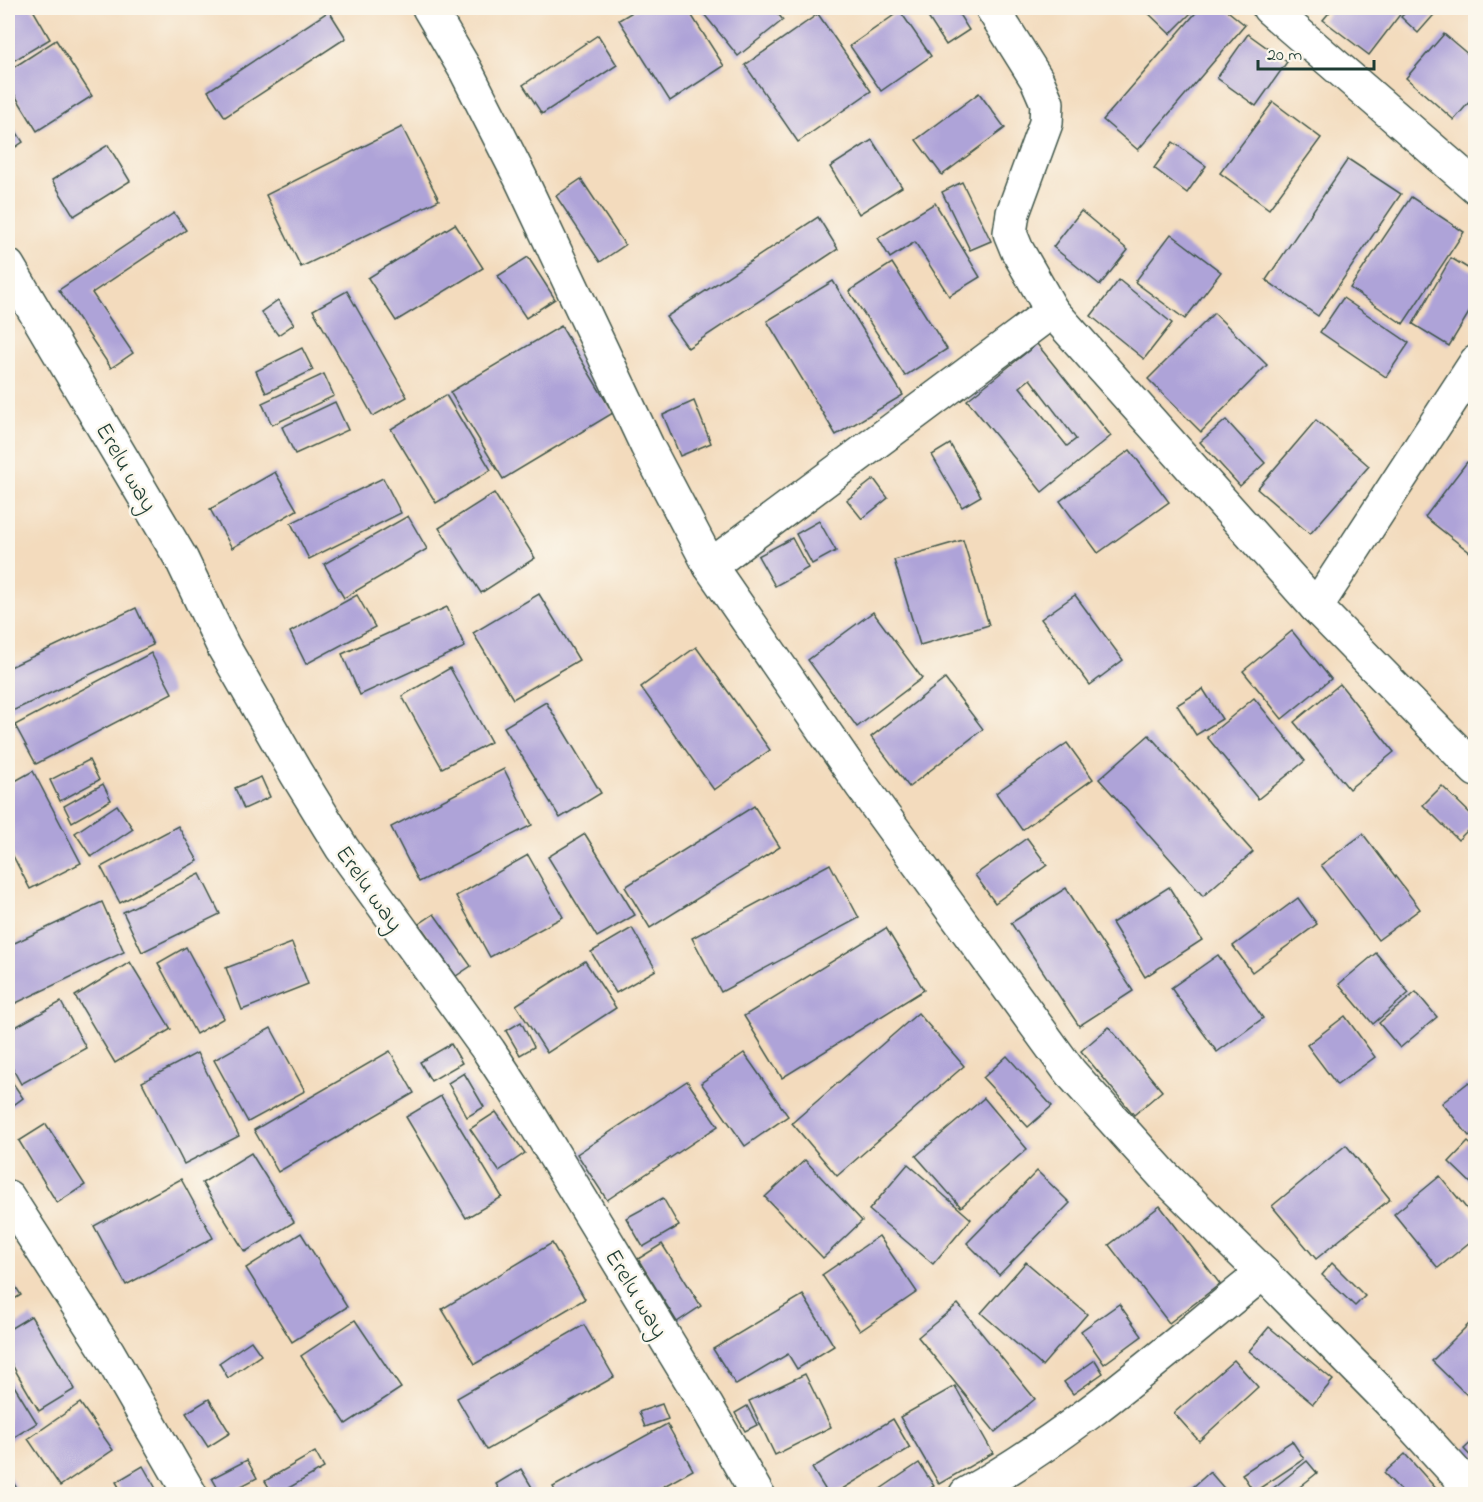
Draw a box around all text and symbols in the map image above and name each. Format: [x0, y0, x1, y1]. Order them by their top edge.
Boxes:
scale bar [1258, 33, 1374, 71]
text: 20 m [1267, 43, 1302, 69]
street label: Erelu way [84, 417, 165, 520]
street label: Erelu way [325, 839, 411, 940]
street label: Erelu way [594, 1243, 675, 1346]

